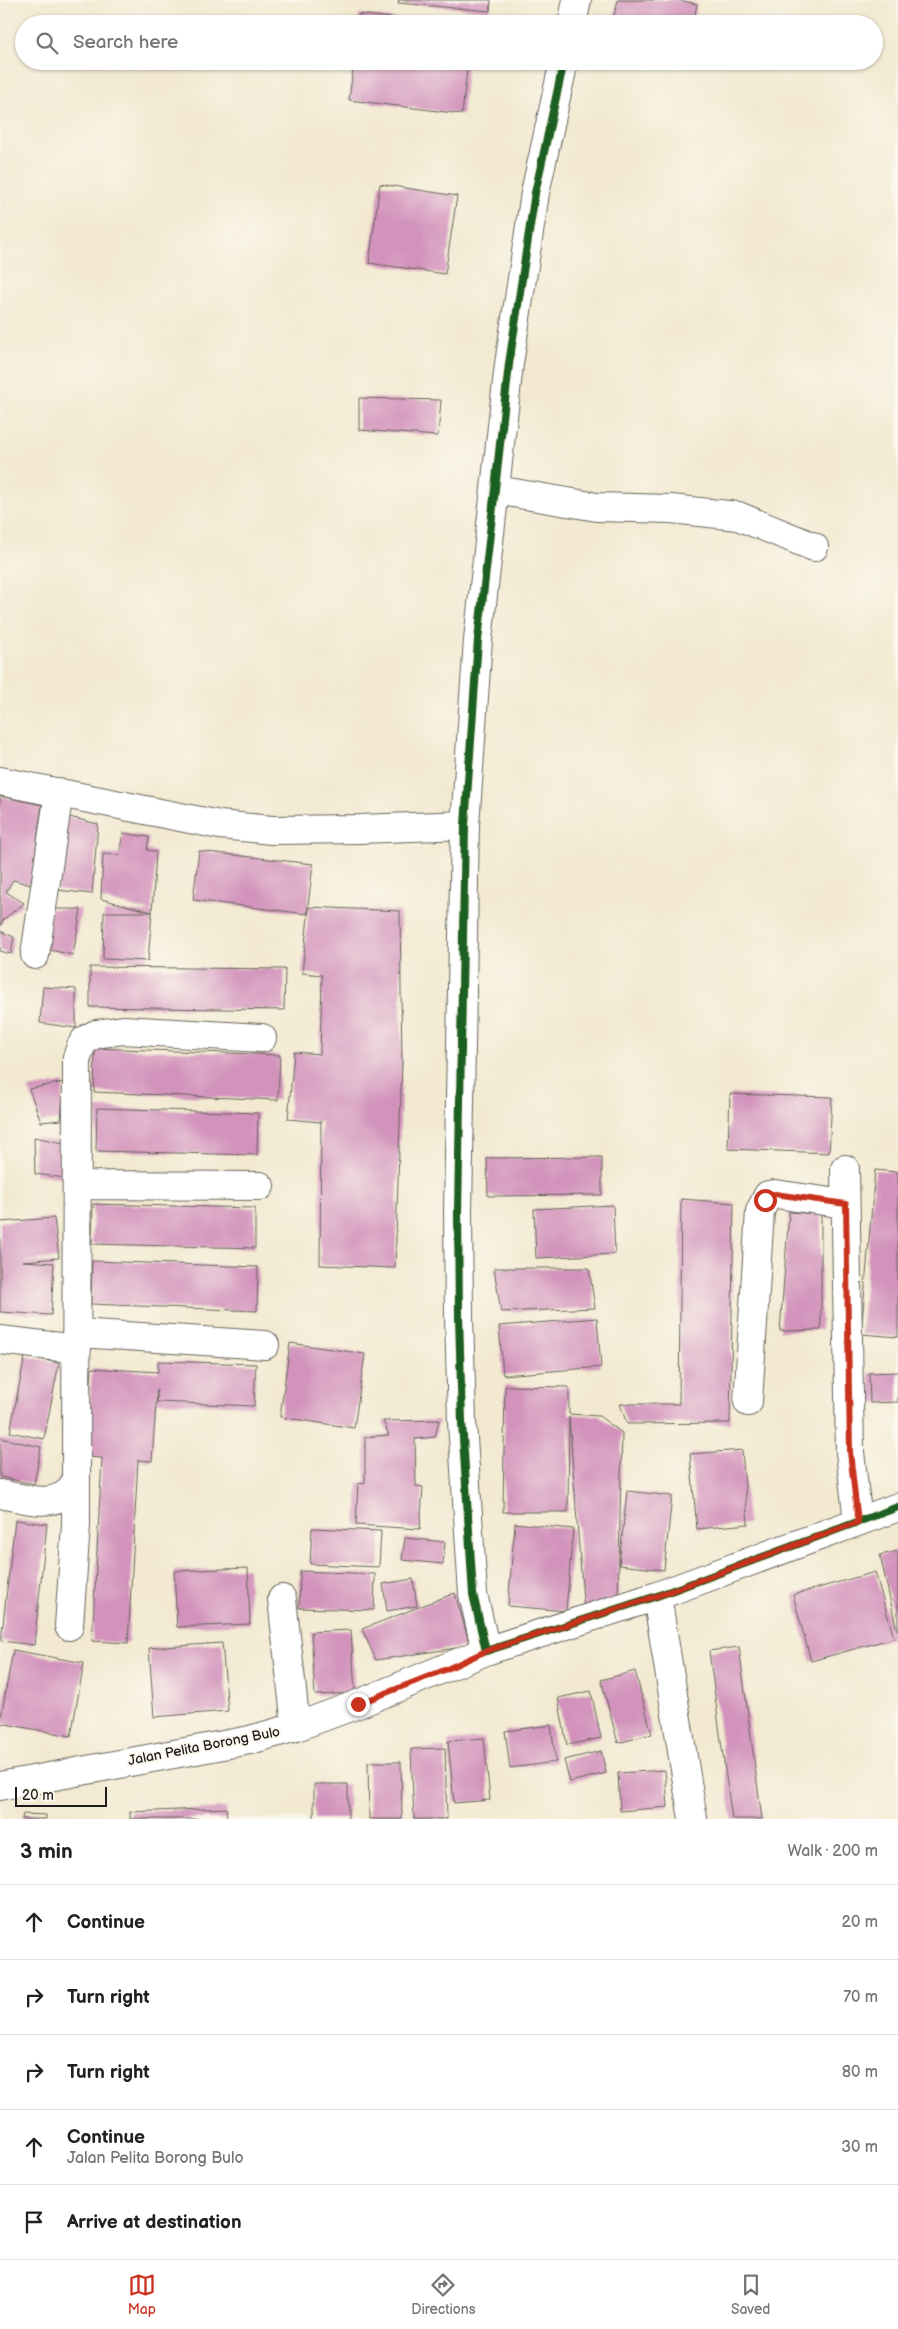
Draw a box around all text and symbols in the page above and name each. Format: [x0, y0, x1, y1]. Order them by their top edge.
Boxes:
search box [15, 15, 883, 70]
icon: search [33, 29, 61, 57]
text: Search here [73, 31, 178, 54]
route start [754, 1189, 777, 1212]
route end [347, 1693, 370, 1716]
street label: Jalan Pelita Borong Bulo [127, 1723, 281, 1769]
scale bar [15, 1784, 108, 1807]
text: 20 m [22, 1787, 54, 1804]
text: 3 min [20, 1839, 73, 1864]
text: Walk · 200 m [788, 1842, 878, 1861]
icon: ahead [20, 1908, 48, 1936]
text: Continue [67, 1911, 145, 1934]
text: 20 m [842, 1913, 878, 1932]
icon: right [20, 1983, 48, 2011]
text: Turn right [67, 1986, 150, 2009]
text: 70 m [843, 1988, 878, 2007]
icon: right [20, 2058, 48, 2086]
text: Turn right [67, 2061, 150, 2084]
text: 80 m [842, 2063, 878, 2082]
text: Continue [67, 2126, 145, 2149]
icon: ahead [20, 2133, 48, 2161]
text: 30 m [841, 2138, 878, 2157]
text: Jalan Pelita Borong Bulo [67, 2149, 244, 2168]
icon: arrive [20, 2208, 48, 2236]
text: Arrive at destination [67, 2211, 242, 2234]
tab: Map [128, 2271, 156, 2318]
tab: Directions [411, 2271, 476, 2318]
tab: Saved [731, 2271, 770, 2318]

